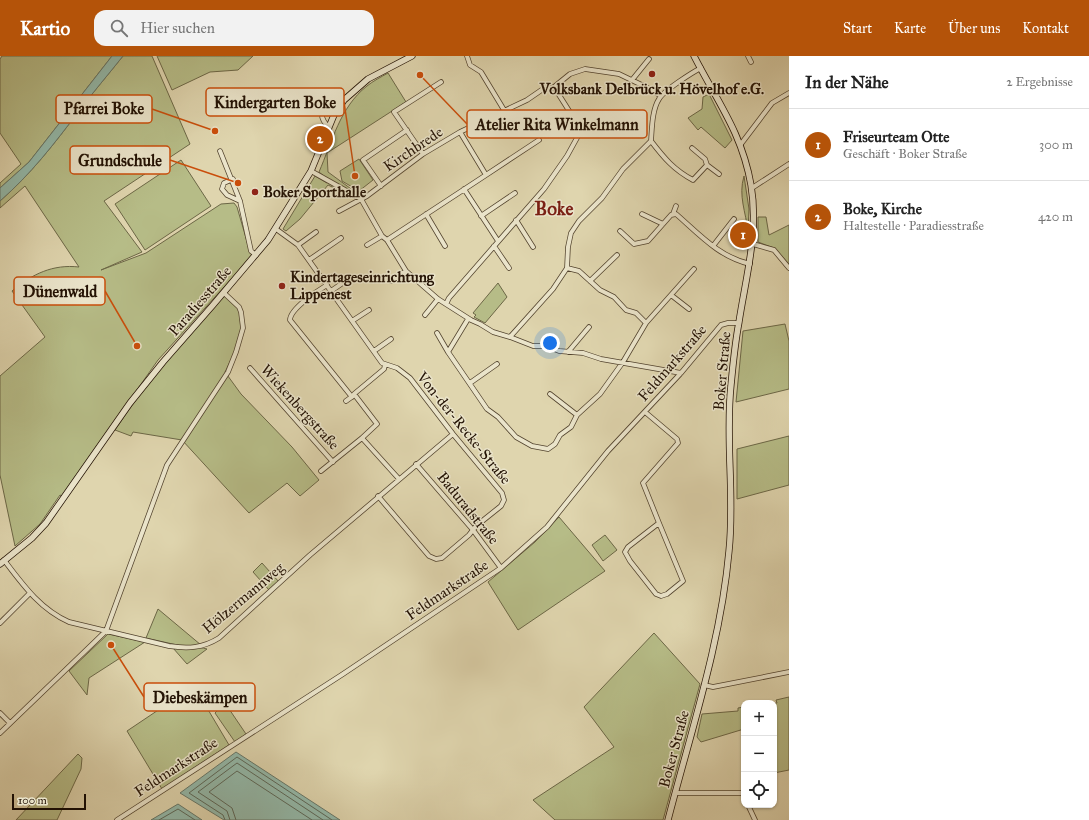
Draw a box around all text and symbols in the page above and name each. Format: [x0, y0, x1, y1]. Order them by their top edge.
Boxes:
search box [94, 10, 374, 46]
text: Kartio [20, 17, 70, 40]
icon: search [108, 17, 130, 39]
text: Hier suchen [140, 19, 215, 37]
text: Start [843, 20, 872, 37]
text: Karte [894, 20, 926, 37]
text: Über uns [948, 20, 1000, 37]
text: Kontakt [1022, 20, 1069, 37]
marker: Volksbank Delbrück u. Hövelhof e.G. [647, 69, 657, 79]
text: In der Nähe [805, 72, 889, 93]
text: 2 Ergebnisse [1006, 74, 1073, 90]
place label: Volksbank Delbrück u. Hövelhof e.G. [539, 80, 764, 98]
callout: Kindergarten Boke [206, 88, 344, 116]
text: Kindergarten Boke [214, 93, 337, 113]
callout: Pfarrei Boke [56, 95, 152, 123]
text: Pfarrei Boke [64, 99, 144, 118]
callout: Atelier Rita Winkelmann [467, 110, 647, 138]
text: Atelier Rita Winkelmann [474, 115, 639, 134]
street label: Kirchbrede [380, 123, 446, 175]
pin: 2 [307, 124, 333, 154]
text: Friseurteam Otte [843, 128, 950, 146]
text: 1 [815, 137, 821, 153]
text: 300 m [1039, 137, 1073, 153]
callout: Grundschule [70, 146, 170, 174]
text: Geschäft · Boker Straße [843, 146, 967, 162]
text: Grundschule [78, 151, 162, 170]
place label: Boker Sporthalle [263, 183, 367, 202]
marker: Boker Sporthalle [250, 187, 260, 197]
district label: Boke [535, 197, 573, 220]
text: Boke, Kirche [843, 200, 922, 218]
text: 2 [815, 209, 821, 225]
text: 420 m [1038, 209, 1073, 225]
text: Haltestelle · Paradiesstraße [843, 218, 984, 234]
pin: 1 [730, 220, 756, 250]
street label: Paradiesstraße [165, 262, 235, 340]
place label: Kindertageseinrichtung Lippenest [290, 268, 435, 304]
callout: Dünenwald [14, 277, 105, 305]
marker: Kindertageseinrichtung Lippenest [277, 281, 287, 291]
text: Dünenwald [23, 282, 98, 301]
street label: Feldmarkstraße [634, 321, 710, 405]
street label: Boker Straße [710, 331, 734, 411]
your location [540, 333, 560, 353]
street label: Wiekenbergstraße [257, 361, 343, 453]
street label: Von-der-Recke-Straße [413, 367, 515, 488]
street label: Baduradstraße [433, 468, 503, 548]
street label: Feldmarkstraße [402, 556, 492, 624]
street label: Hölzermannweg [198, 558, 288, 637]
callout: Diebeskämpen [144, 683, 255, 711]
text: Diebeskämpen [153, 688, 248, 708]
map controls [741, 700, 777, 808]
button: + [741, 700, 777, 736]
street label: Boker Straße [655, 708, 693, 790]
street label: Feldmarkstraße [131, 733, 221, 801]
button: − [741, 736, 777, 772]
button: locate [741, 772, 777, 808]
scale bar [12, 792, 86, 811]
text: 100 m [18, 794, 47, 807]

